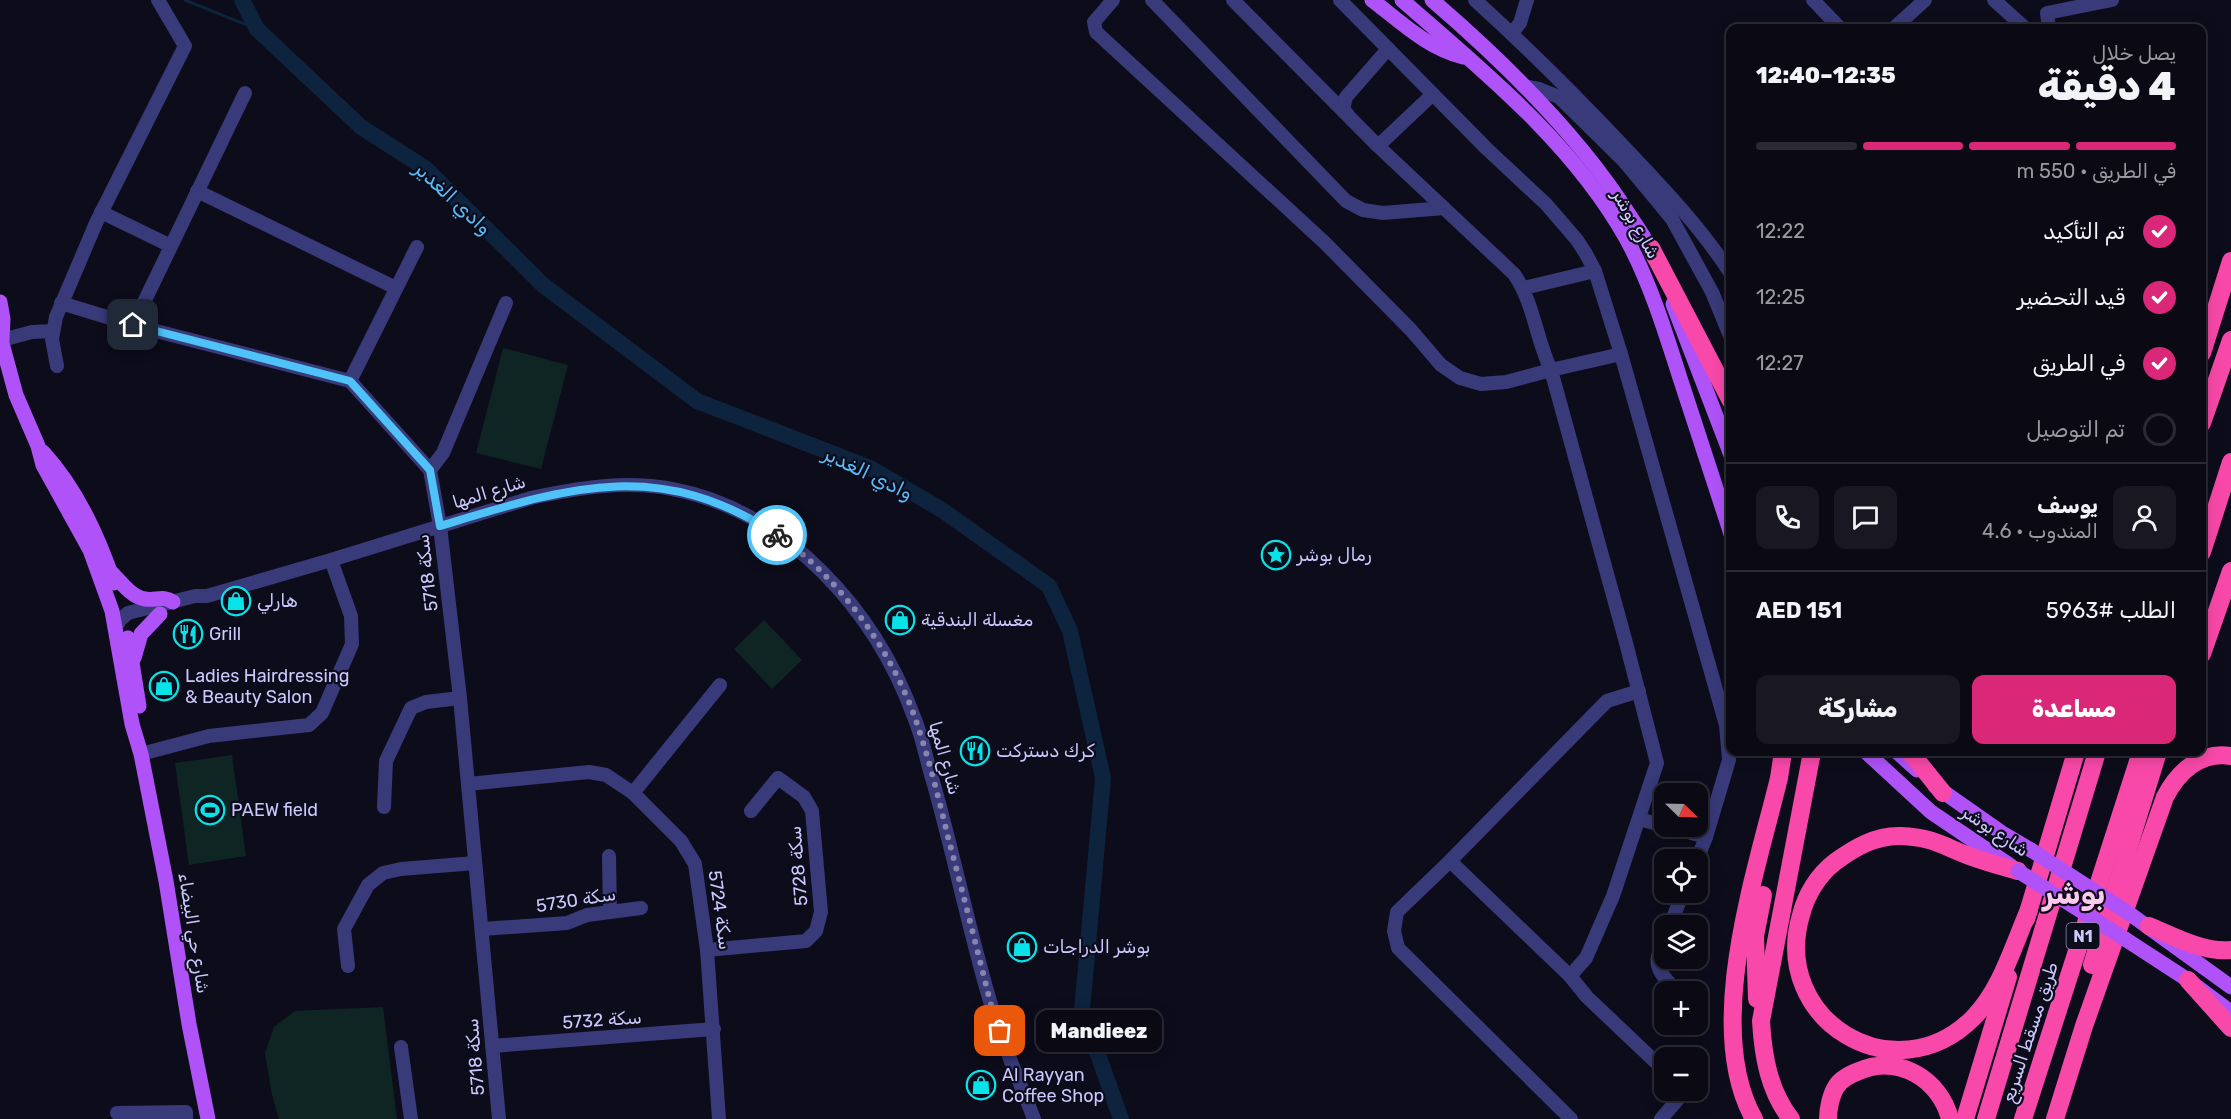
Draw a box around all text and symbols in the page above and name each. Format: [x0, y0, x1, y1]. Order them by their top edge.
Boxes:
text: يصل خلال [2092, 41, 2176, 65]
text: 12:35–12:40 [1756, 62, 1896, 89]
text: 4 دقيقة [2038, 64, 2176, 110]
water label: وادي الغدير [407, 156, 497, 241]
text: في الطريق · 550 m [2016, 159, 2176, 183]
street label: شارع بوشر [1606, 185, 1665, 263]
icon: check [2143, 215, 2176, 248]
text: تم التأكيد [2043, 218, 2125, 245]
text: 12:22 [1756, 219, 1805, 243]
icon: check [2143, 281, 2176, 314]
text: قيد التحضير [2017, 284, 2125, 311]
text: 12:25 [1756, 285, 1805, 309]
pin [107, 299, 158, 350]
icon: home [116, 308, 149, 341]
icon: check [2143, 347, 2176, 380]
text: في الطريق [2033, 350, 2125, 377]
text: 12:27 [1756, 351, 1803, 375]
text: تم التوصيل [2026, 416, 2125, 443]
water label: وادي الغدير [817, 441, 917, 507]
street label: شارع المها [450, 470, 528, 514]
button: phone [1756, 486, 1819, 549]
button: chat [1834, 486, 1897, 549]
button: person [2113, 486, 2176, 549]
text: يوسف [2037, 492, 2098, 519]
courier [747, 505, 807, 565]
icon: bike [761, 519, 794, 552]
text: المندوب · 4.6 [1982, 519, 2098, 543]
street label: سكة 5718 [411, 533, 443, 613]
place icon: رمال بوشر [1260, 539, 1292, 571]
place label: رمال بوشر [1296, 544, 1372, 566]
shop icon: هارلي [220, 585, 252, 617]
place label: هارلي [257, 590, 298, 614]
text: AED 151 [1756, 597, 1842, 624]
text: الطلب #5963 [2046, 597, 2176, 624]
shop icon: مغسلة البندقية [884, 604, 916, 636]
place label: مغسلة البندقية [921, 609, 1033, 631]
restaurant icon: Grill [172, 618, 204, 650]
place label: Grill [209, 623, 241, 645]
place label: Ladies Hairdressing & Beauty Salon [185, 665, 349, 708]
shop icon: Ladies Hairdressing & Beauty Salon [148, 670, 180, 702]
button: مشاركة [1756, 675, 1960, 744]
button: مساعدة [1972, 675, 2176, 744]
street label: شارع المها [923, 719, 966, 797]
restaurant icon: كرك دستركت [959, 735, 991, 767]
place label: كرك دستركت [996, 740, 1095, 762]
north arrow [1654, 783, 1708, 837]
map controls [1654, 783, 1708, 1101]
sports icon: PAEW field [194, 794, 226, 826]
place label: PAEW field [231, 799, 318, 821]
street label: شارع بوشر [1956, 800, 2033, 862]
street label: سكة 5728 [784, 825, 812, 907]
button: locate [1654, 849, 1708, 903]
street label: سكة 5724 [704, 869, 736, 951]
street label: شارع حي البيضاء [172, 871, 214, 995]
district label: بوشر [2041, 876, 2105, 912]
street label: سكة 5730 [534, 883, 618, 917]
button: layers [1654, 915, 1708, 969]
road number: N1 [2066, 923, 2100, 949]
shop icon: بوشر الدراجات [1006, 931, 1038, 963]
place label: بوشر الدراجات [1043, 936, 1150, 958]
street label: طريق مسقط السريع [1997, 959, 2065, 1105]
button: + [1654, 981, 1708, 1035]
pin [974, 1005, 1025, 1056]
street label: سكة 5732 [561, 1006, 643, 1034]
callout: Mandieez [1036, 1010, 1162, 1052]
icon: bag [983, 1014, 1016, 1047]
street label: سكة 5718 [461, 1017, 489, 1097]
text: Mandieez [1051, 1019, 1147, 1043]
button: − [1654, 1047, 1708, 1101]
place label: Al Rayyan Coffee Shop [1002, 1064, 1104, 1107]
shop icon: Al Rayyan Coffee Shop [965, 1069, 997, 1101]

